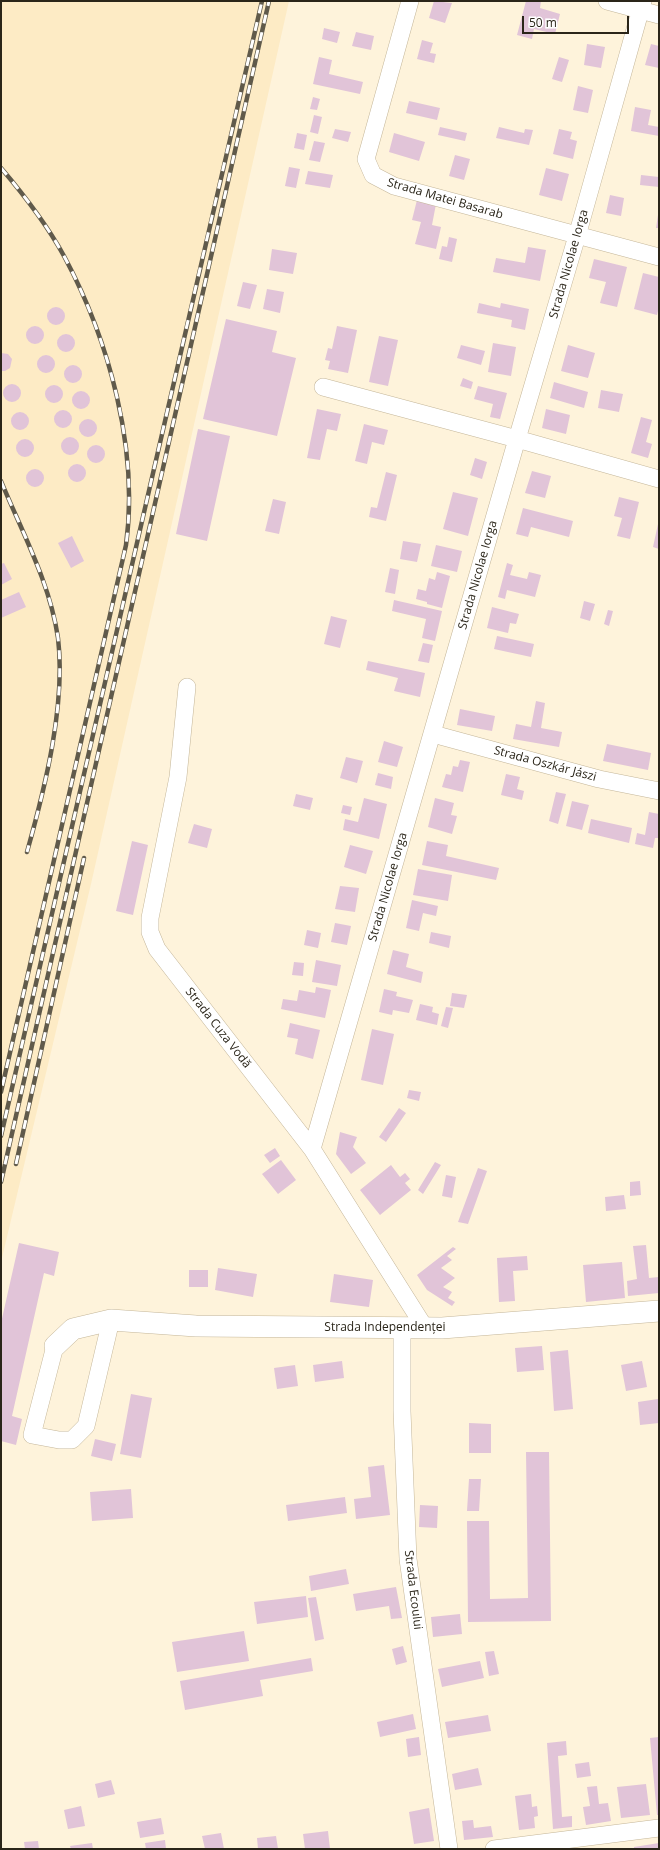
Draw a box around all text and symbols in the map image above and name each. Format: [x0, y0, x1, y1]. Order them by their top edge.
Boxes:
scale bar [524, 8, 631, 34]
text: 50 m [529, 14, 557, 31]
street label: Strada Matei Basarab [385, 176, 505, 222]
street label: Strada Nicolae Iorga [547, 208, 591, 320]
street label: Strada Nicolae Iorga [456, 519, 500, 631]
street label: Strada Oszkár Jászi [492, 743, 598, 785]
street label: Strada Nicolae Iorga [366, 831, 410, 943]
street label: Strada Cuza Vodă [182, 985, 254, 1071]
street label: Strada Independenței [324, 1321, 446, 1335]
street label: Strada Ecoului [401, 1549, 425, 1631]

